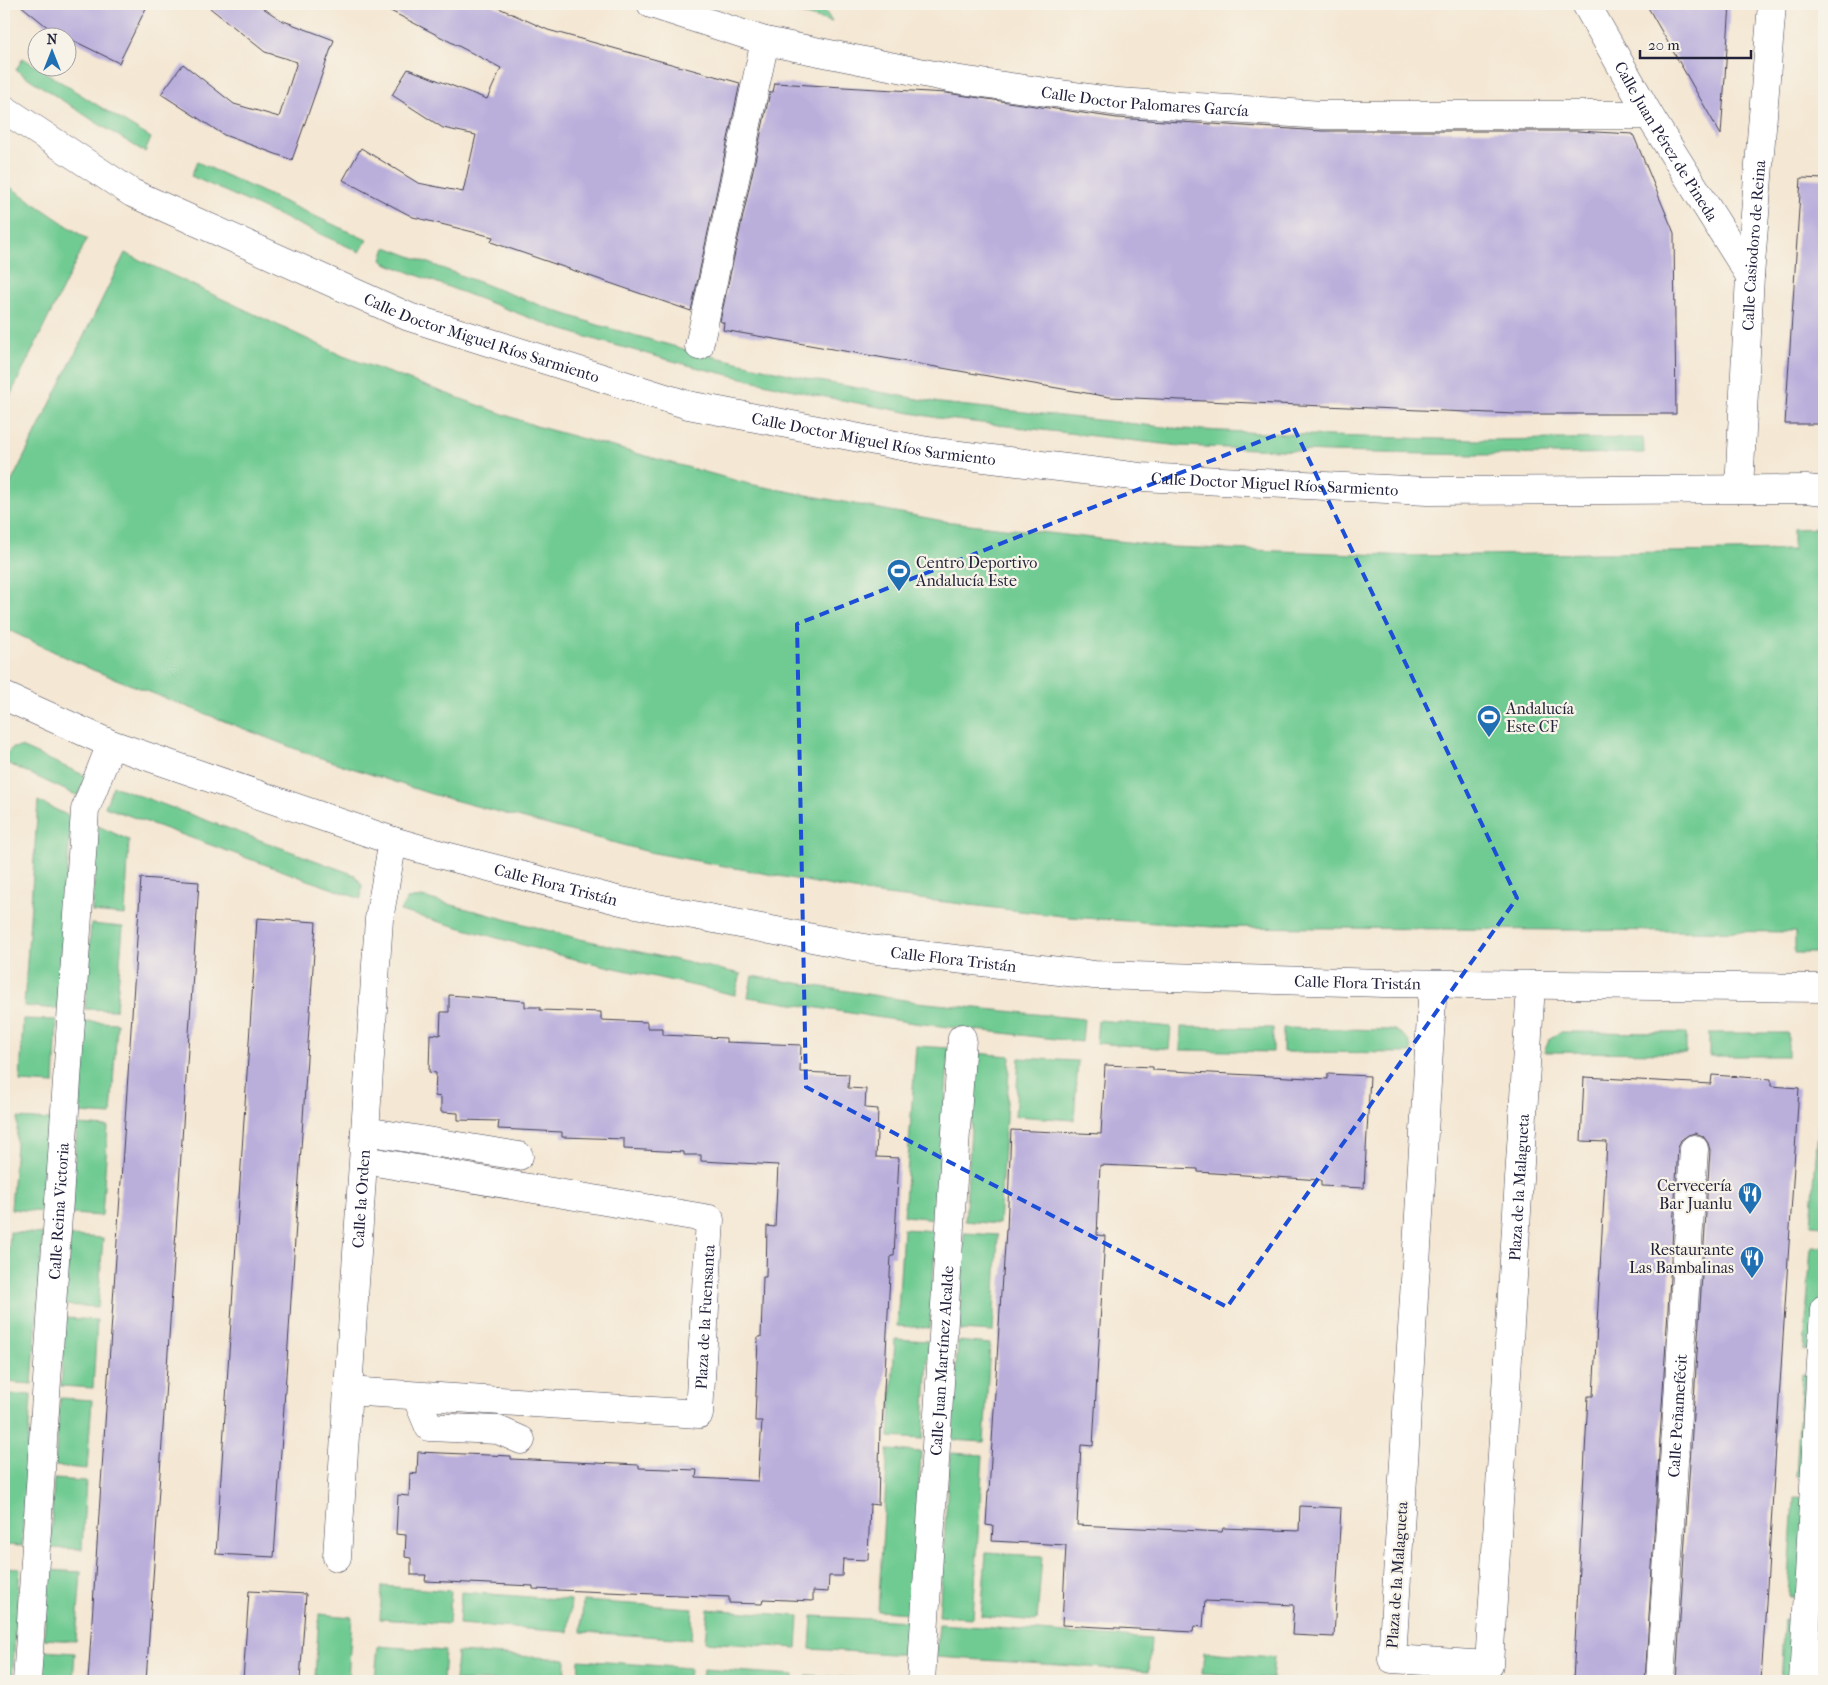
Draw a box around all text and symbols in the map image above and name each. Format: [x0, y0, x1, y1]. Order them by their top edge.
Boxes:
north arrow [28, 28, 78, 78]
scale bar [1640, 28, 1752, 60]
text: N [47, 31, 58, 48]
text: 20 m [1648, 36, 1680, 54]
street label: Calle Juan Pérez de Pineda [1611, 58, 1723, 225]
street label: Calle Doctor Palomares García [1040, 82, 1250, 120]
street label: Calle Casiodoro de Reina [1738, 159, 1769, 331]
street label: Calle Doctor Miguel Ríos Sarmiento [361, 289, 602, 386]
street label: Calle Doctor Miguel Ríos Sarmiento [750, 408, 997, 469]
street label: Calle Doctor Miguel Ríos Sarmiento [1151, 468, 1399, 499]
place label: Centro Deportivo Andalucía Este [915, 553, 1037, 590]
sports icon: Centro Deportivo Andalucía Este [886, 558, 912, 592]
place label: Andalucía Este CF [1505, 699, 1575, 736]
sports icon: Andalucía Este CF [1476, 704, 1502, 738]
street label: Calle Flora Tristán [492, 859, 620, 909]
street label: Calle Flora Tristán [890, 942, 1018, 976]
street label: Calle Flora Tristán [1294, 971, 1422, 993]
street label: Plaza de la Malagueta [1504, 1113, 1533, 1262]
street label: Calle Reina Victoria [44, 1141, 72, 1280]
street label: Calle la Orden [348, 1148, 373, 1249]
place label: Cervecería Bar Juanlu [1657, 1176, 1733, 1213]
restaurant icon: Cervecería Bar Juanlu [1737, 1181, 1763, 1215]
place label: Restaurante Las Bambalinas [1629, 1240, 1734, 1277]
street label: Plaza de la Fuensanta [691, 1243, 718, 1390]
restaurant icon: Restaurante Las Bambalinas [1739, 1245, 1765, 1279]
street label: Calle Juan Martínez Alcalde [926, 1265, 957, 1456]
street label: Calle Peñamefécit [1664, 1353, 1690, 1478]
street label: Plaza de la Malagueta [1382, 1500, 1412, 1649]

